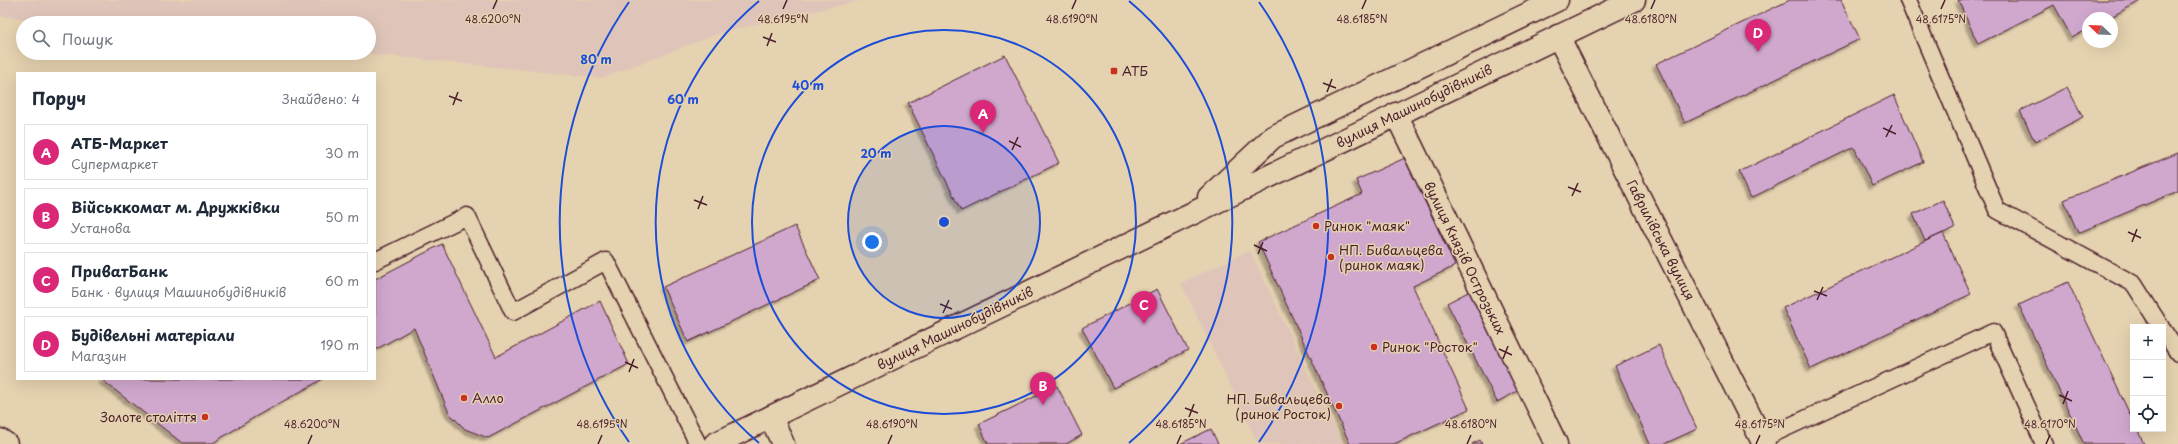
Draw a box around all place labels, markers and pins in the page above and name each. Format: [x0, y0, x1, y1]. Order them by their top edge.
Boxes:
pin: D [1745, 19, 1771, 52]
place label: АТБ [1122, 61, 1148, 80]
marker: АТБ [1109, 66, 1119, 76]
pin: A [970, 100, 996, 133]
centre of rings [937, 215, 951, 229]
place label: Ринок "маяк" [1324, 216, 1410, 235]
marker: Ринок "маяк" [1311, 221, 1321, 231]
place label: НП. Бивальцева (ринок маяк) [1339, 240, 1444, 274]
marker: НП. Бивальцева (ринок маяк) [1326, 252, 1336, 262]
pin: C [1131, 291, 1157, 324]
place label: Ринок "Росток" [1382, 337, 1478, 356]
marker: Ринок "Росток" [1369, 342, 1379, 352]
pin: B [1030, 372, 1056, 405]
place label: Алло [472, 388, 504, 407]
place label: НП. Бивальцева (ринок Росток) [1227, 389, 1332, 423]
marker: Алло [459, 393, 469, 403]
marker: НП. Бивальцева (ринок Росток) [1334, 401, 1344, 411]
place label: Золоте століття [100, 407, 197, 426]
marker: Золоте століття [200, 412, 210, 422]

